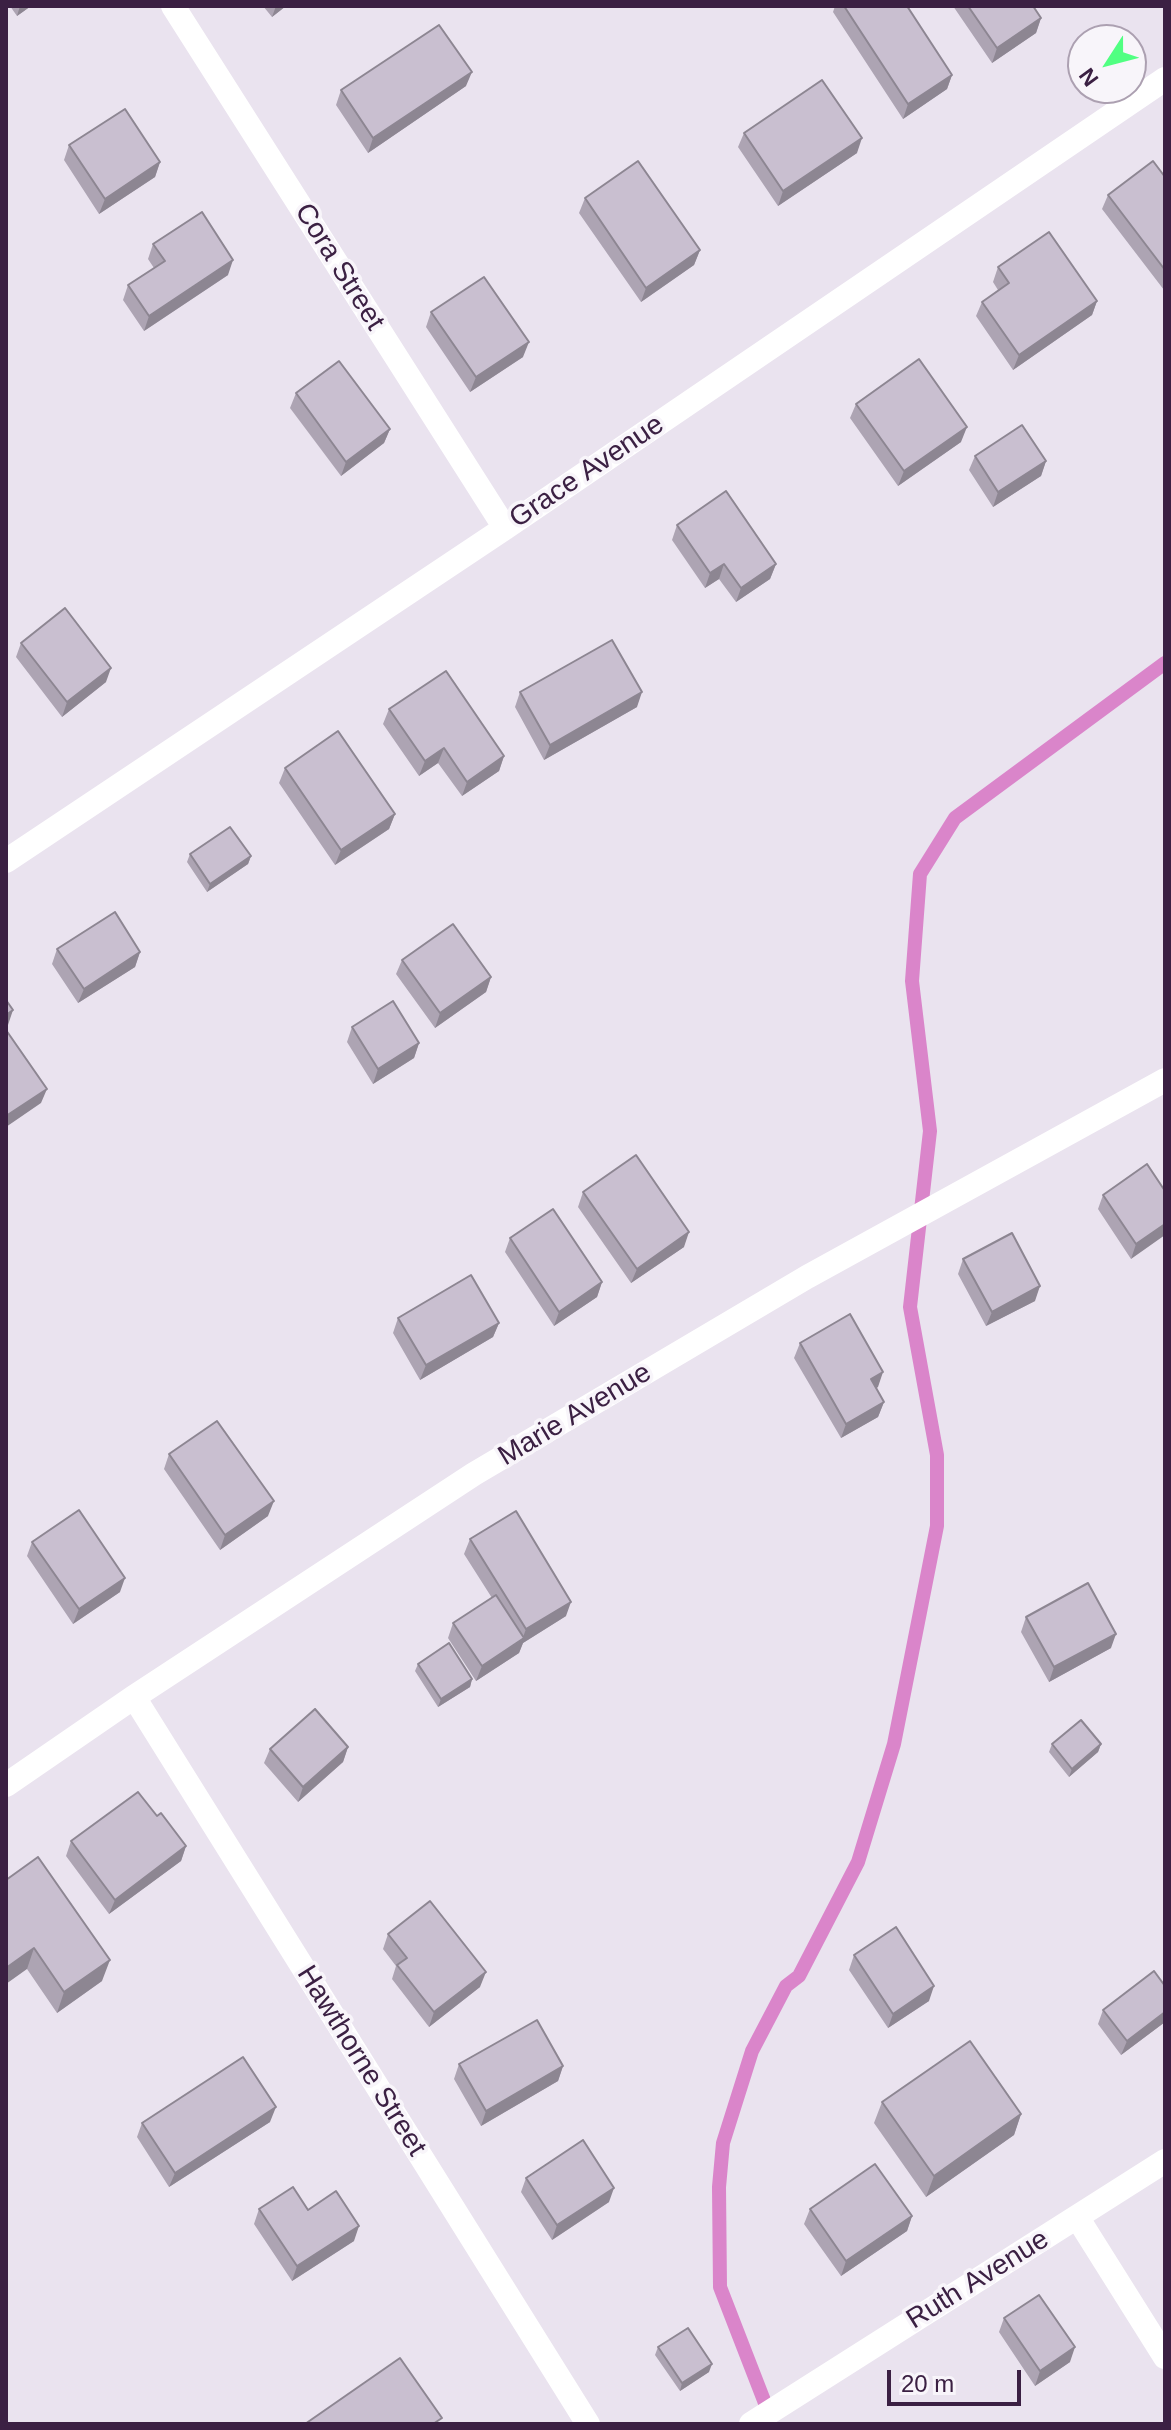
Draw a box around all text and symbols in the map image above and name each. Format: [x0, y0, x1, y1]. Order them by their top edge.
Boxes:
north arrow [1067, 24, 1147, 104]
text: N [1074, 63, 1104, 91]
street label: Cora Street [287, 197, 391, 337]
street label: Grace Avenue [504, 408, 670, 536]
street label: Marie Avenue [493, 1356, 657, 1474]
street label: Hawthorne Street [289, 1960, 433, 2162]
street label: Ruth Avenue [901, 2223, 1055, 2337]
scale bar [891, 2354, 1025, 2404]
text: 20 m [901, 2370, 954, 2397]

